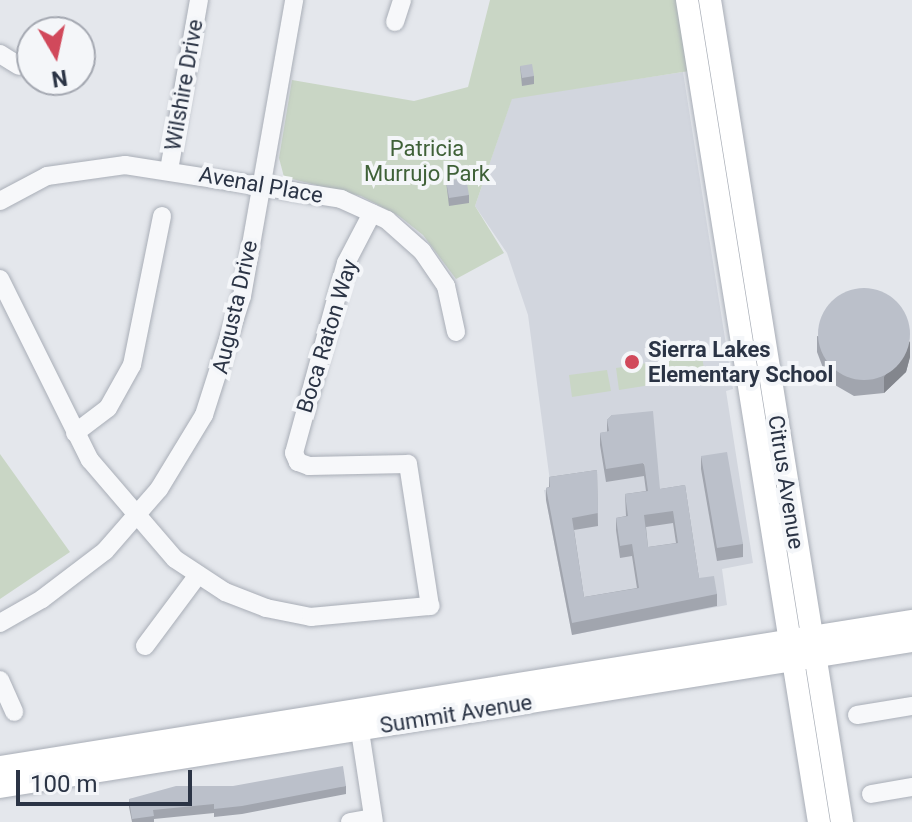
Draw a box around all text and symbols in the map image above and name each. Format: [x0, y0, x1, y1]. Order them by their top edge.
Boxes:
north arrow [16, 16, 96, 96]
street label: Wilshire Drive [159, 17, 209, 153]
text: N [50, 65, 69, 92]
park label: Patricia Murrujo Park [364, 135, 490, 186]
street label: Avenal Place [197, 161, 325, 209]
street label: Augusta Drive [207, 238, 263, 376]
street label: Boca Raton Way [291, 256, 363, 416]
place label: Sierra Lakes Elementary School [648, 336, 833, 388]
marker: Sierra Lakes Elementary School [623, 353, 641, 371]
street label: Citrus Avenue [762, 413, 810, 551]
street label: Summit Avenue [378, 689, 534, 739]
scale bar [20, 754, 196, 804]
text: 100 m [30, 770, 97, 798]

